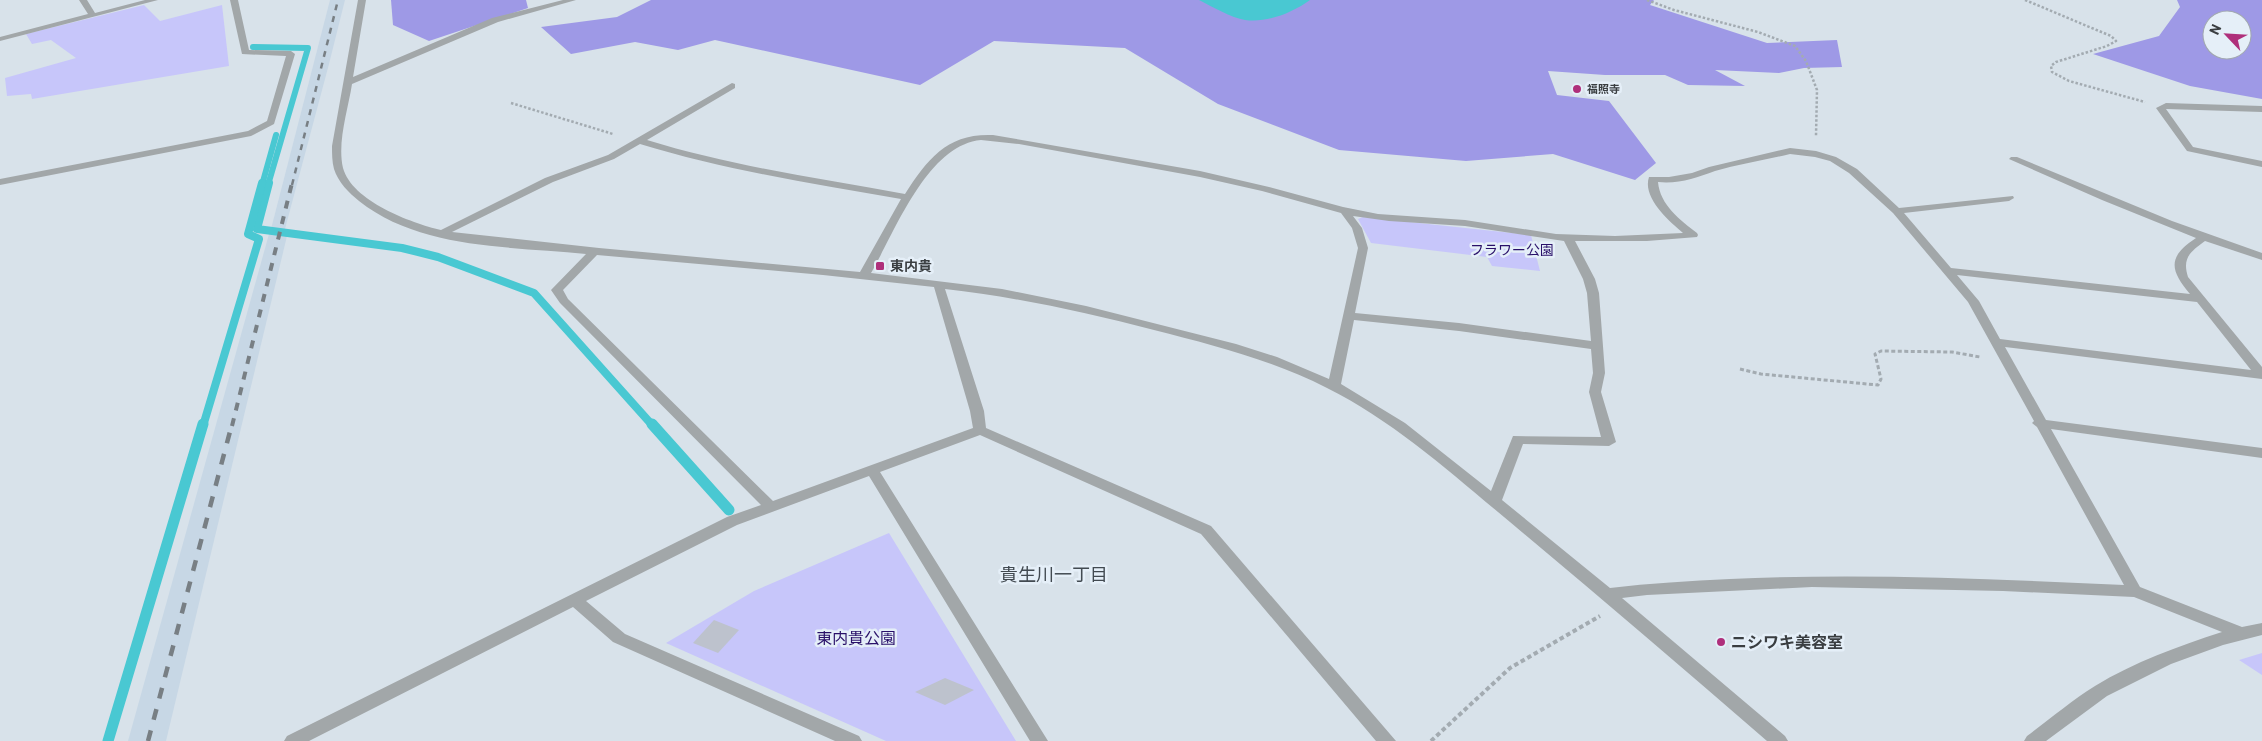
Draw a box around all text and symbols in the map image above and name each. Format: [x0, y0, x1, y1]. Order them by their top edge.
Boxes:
north arrow [2202, 10, 2252, 60]
text: N [2205, 21, 2224, 37]
place label: 福照寺 [1587, 82, 1620, 95]
marker: 福照寺 [1571, 83, 1583, 95]
park label: フラワー公園 [1470, 241, 1554, 258]
place label: 東内貴 [890, 257, 932, 274]
marker: 東内貴 [874, 260, 886, 272]
district label: 貴生川一丁目 [1000, 563, 1108, 585]
park label: 東内貴公園 [816, 628, 896, 647]
place label: ニシワキ美容室 [1731, 632, 1843, 651]
marker: ニシワキ美容室 [1715, 636, 1727, 648]

